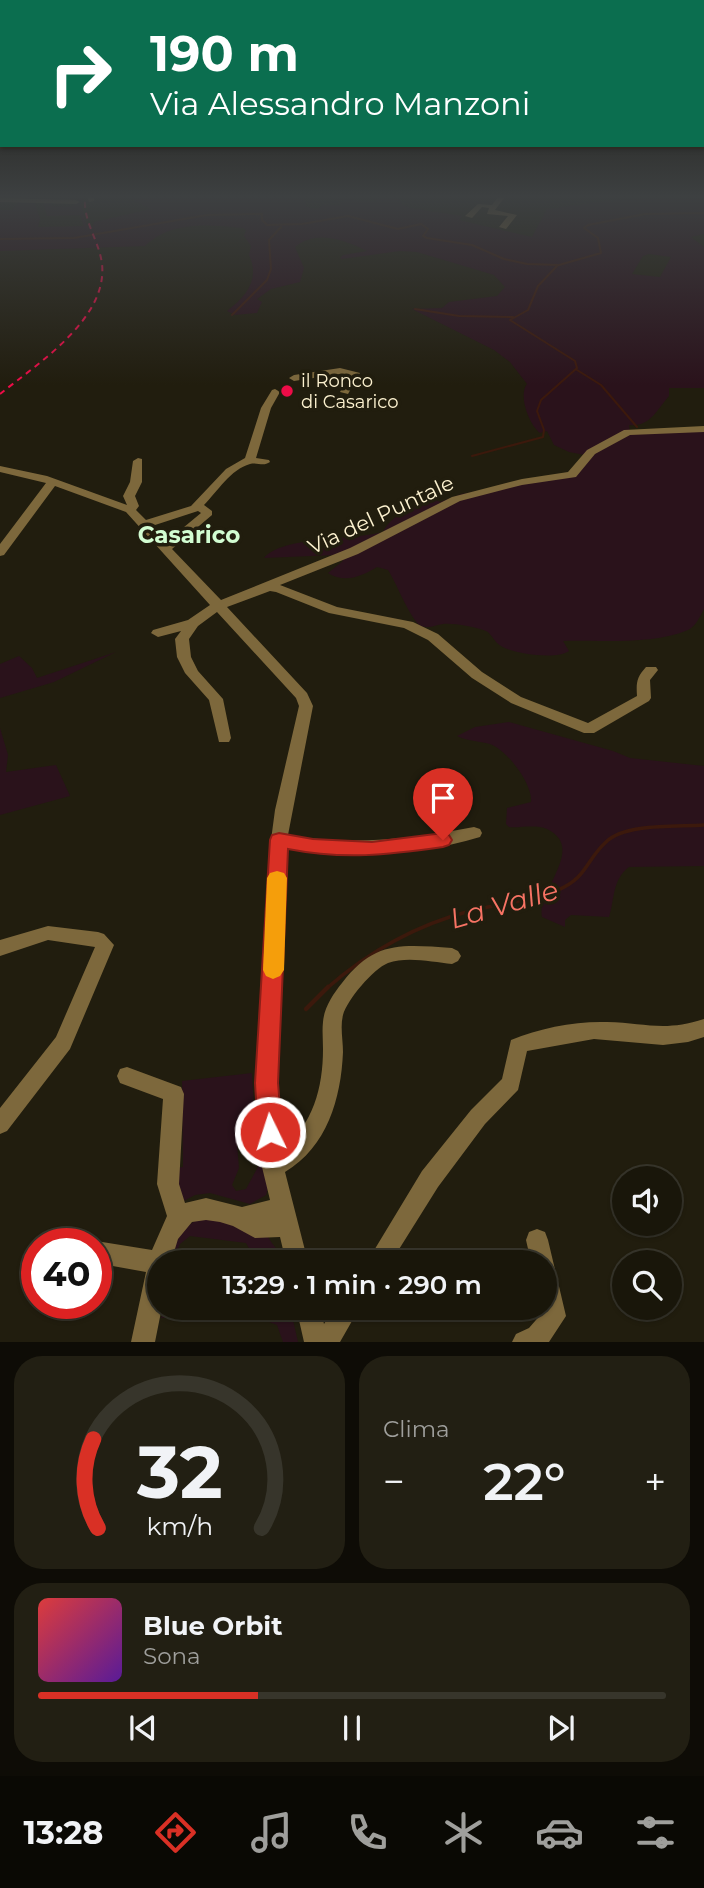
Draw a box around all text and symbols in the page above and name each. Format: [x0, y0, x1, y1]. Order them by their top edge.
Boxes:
text: 190 m [150, 24, 299, 83]
icon: right [35, 28, 126, 119]
text: Via Alessandro Manzoni [150, 84, 530, 123]
place label: il Ronco di Casarico [301, 370, 399, 413]
marker: il Ronco di Casarico [279, 383, 295, 399]
street label: Via del Puntale [304, 470, 458, 559]
district label: Casarico [138, 521, 240, 549]
pin [413, 768, 473, 840]
icon: arrive [424, 779, 462, 817]
water label: La Valle [446, 872, 562, 936]
position arrow [233, 1095, 307, 1169]
map controls [612, 1166, 682, 1320]
button: sound [612, 1166, 682, 1236]
speed limit sign: 40 [21, 1228, 112, 1319]
button: search [612, 1250, 682, 1320]
text: 13:29 · 1 min · 290 m [222, 1269, 482, 1301]
text: Clima [383, 1415, 450, 1443]
text: 32 [136, 1429, 222, 1517]
text: 22° [483, 1450, 566, 1513]
text: − [383, 1458, 405, 1505]
text: + [644, 1458, 666, 1505]
text: km/h [146, 1511, 213, 1541]
text: Blue Orbit [143, 1610, 282, 1642]
text: Sona [143, 1642, 201, 1670]
icon: previous [124, 1709, 162, 1747]
icon: pause [333, 1709, 371, 1747]
icon: next [542, 1709, 580, 1747]
icon: directions [151, 1808, 200, 1857]
icon: music [247, 1808, 296, 1857]
icon: phone [343, 1808, 392, 1857]
icon: climate [439, 1808, 488, 1857]
icon: car [535, 1808, 584, 1857]
icon: filters [631, 1808, 680, 1857]
text: 13:28 [24, 1813, 103, 1852]

